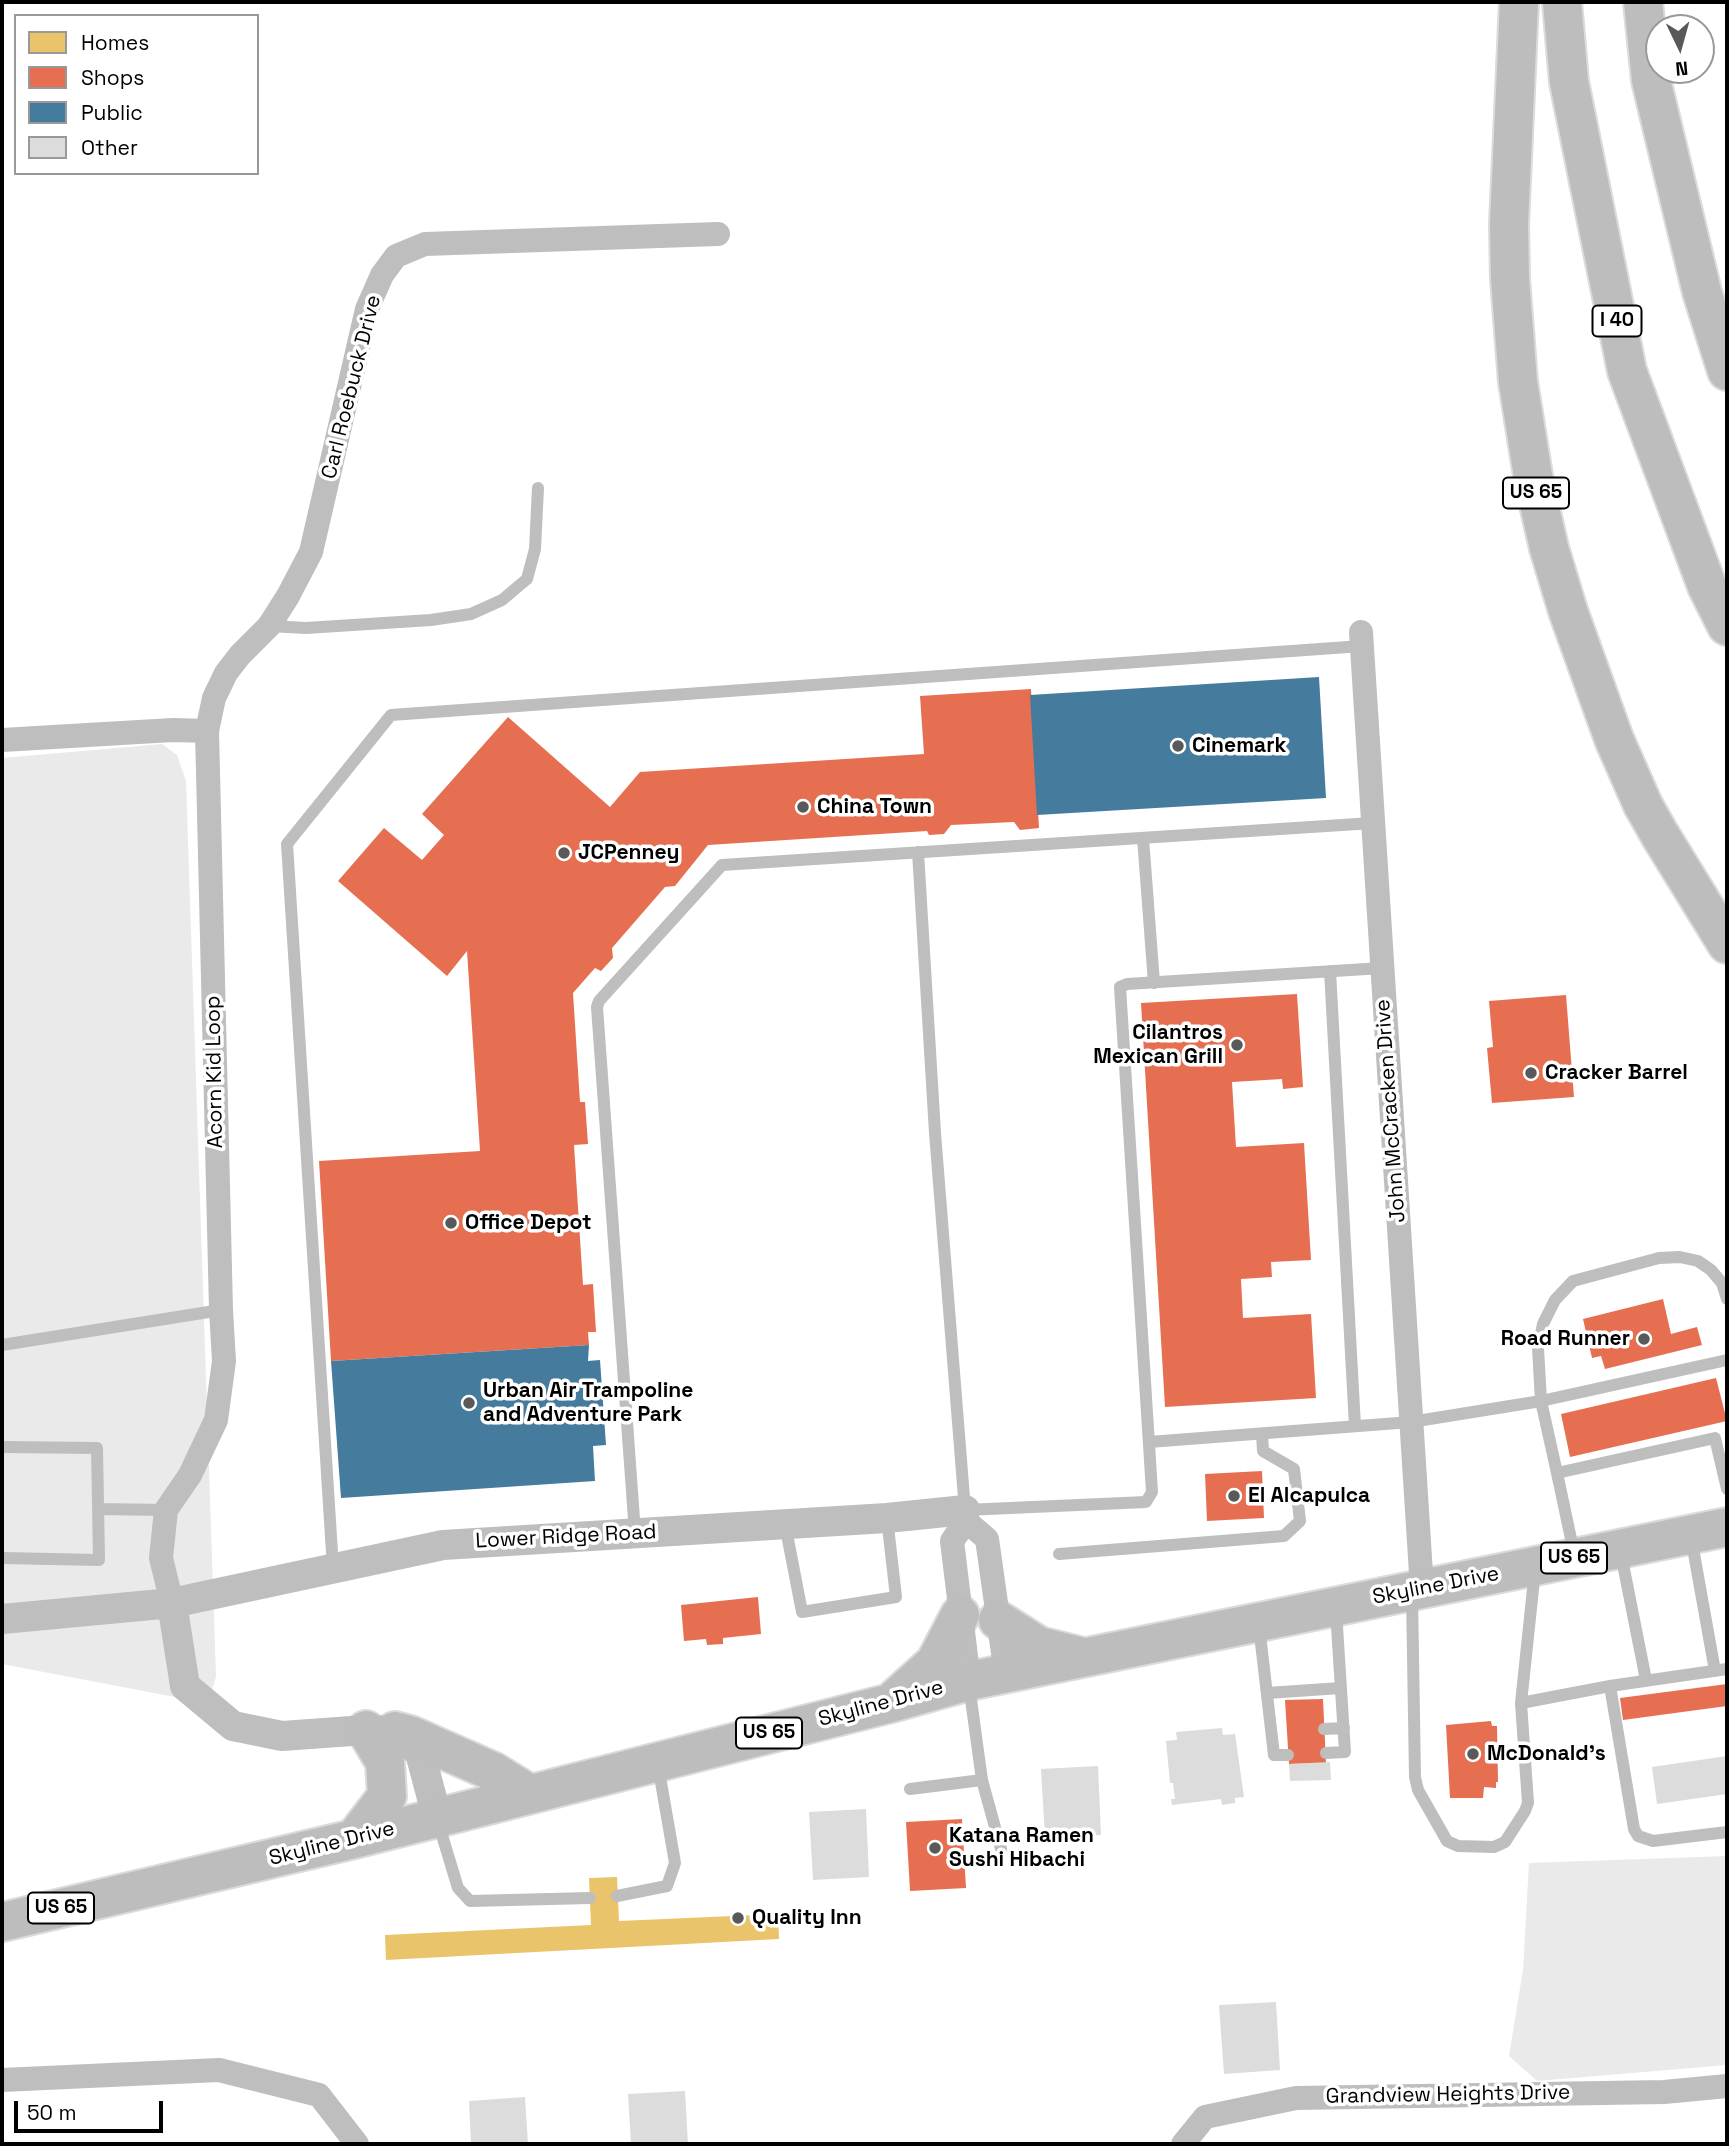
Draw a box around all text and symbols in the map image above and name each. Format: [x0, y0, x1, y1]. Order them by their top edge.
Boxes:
legend [14, 14, 259, 175]
north arrow [1645, 14, 1715, 84]
text: Homes [81, 29, 149, 56]
text: N [1674, 55, 1689, 81]
text: Shops [81, 64, 144, 91]
text: Public [81, 99, 143, 126]
text: Other [81, 134, 138, 161]
street label: Carl Roebuck Drive [317, 292, 387, 482]
road number: I 40 [1592, 306, 1642, 336]
road number: US 65 [1503, 478, 1569, 508]
place label: Cinemark [1192, 733, 1286, 759]
marker: Cinemark [1170, 738, 1186, 754]
place label: China Town [817, 794, 932, 820]
marker: China Town [795, 799, 811, 815]
place label: JCPenney [578, 840, 679, 866]
marker: JCPenney [556, 845, 572, 861]
street label: Acorn Kid Loop [201, 995, 229, 1149]
street label: John McCracken Drive [1371, 998, 1411, 1224]
place label: Cilantros Mexican Grill [1093, 1020, 1223, 1070]
marker: Cilantros Mexican Grill [1229, 1037, 1245, 1053]
place label: Cracker Barrel [1545, 1060, 1688, 1086]
marker: Cracker Barrel [1523, 1065, 1539, 1081]
place label: Office Depot [465, 1210, 592, 1236]
marker: Office Depot [443, 1215, 459, 1231]
place label: Road Runner [1501, 1326, 1630, 1352]
marker: Road Runner [1636, 1331, 1652, 1347]
place label: Urban Air Trampoline and Adventure Park [483, 1378, 693, 1428]
marker: Urban Air Trampoline and Adventure Park [461, 1395, 477, 1411]
place label: El Alcapulca [1248, 1483, 1370, 1509]
marker: El Alcapulca [1226, 1488, 1242, 1504]
street label: Lower Ridge Road [475, 1520, 657, 1554]
road number: US 65 [1541, 1542, 1607, 1574]
street label: Skyline Drive [1371, 1561, 1501, 1611]
street label: Skyline Drive [816, 1675, 946, 1733]
road number: US 65 [736, 1718, 802, 1749]
place label: McDonald's [1487, 1741, 1606, 1767]
marker: McDonald's [1465, 1746, 1481, 1762]
street label: Skyline Drive [267, 1816, 397, 1872]
place label: Katana Ramen Sushi Hibachi [949, 1823, 1094, 1873]
marker: Katana Ramen Sushi Hibachi [927, 1840, 943, 1856]
road number: US 65 [28, 1892, 94, 1924]
place label: Quality Inn [752, 1905, 862, 1931]
marker: Quality Inn [730, 1910, 746, 1926]
street label: Grandview Heights Drive [1325, 2080, 1571, 2110]
scale bar [18, 2086, 166, 2130]
text: 50 m [27, 2099, 77, 2126]

